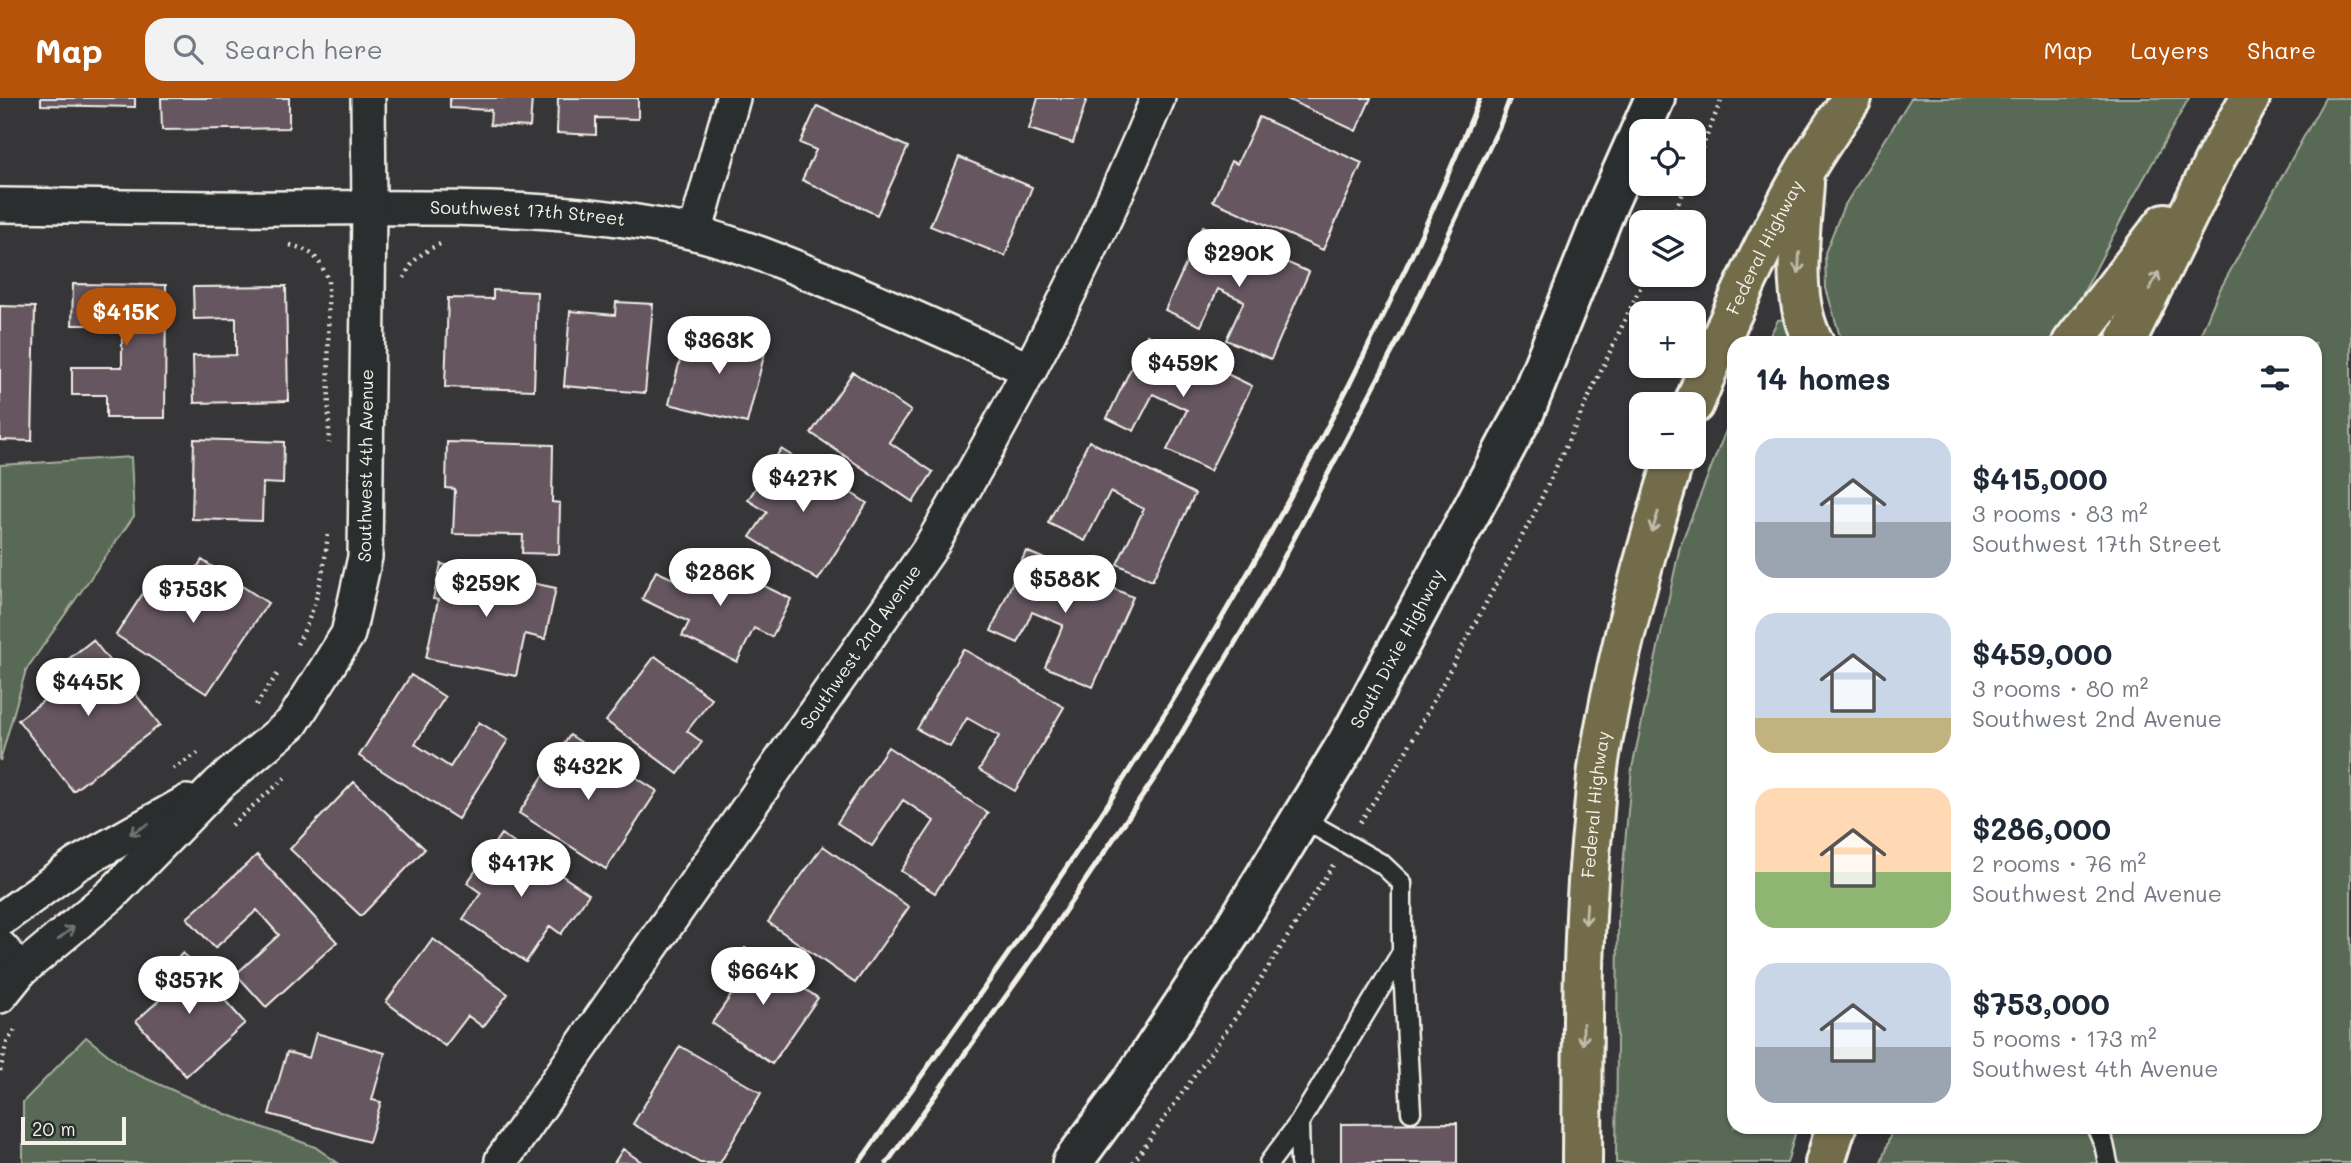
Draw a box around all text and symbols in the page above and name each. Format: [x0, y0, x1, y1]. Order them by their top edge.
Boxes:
search box [145, 18, 635, 81]
text: Map [35, 28, 103, 71]
icon: search [169, 30, 207, 68]
text: Search here [225, 32, 383, 66]
text: Map [2044, 34, 2092, 65]
text: Layers [2130, 34, 2209, 65]
text: Share [2247, 34, 2316, 65]
map controls [1629, 119, 1706, 469]
button: locate [1629, 119, 1706, 196]
street label: Federal Highway [1720, 175, 1808, 318]
street label: Southwest 17th Street [430, 195, 627, 231]
button: layers [1629, 210, 1706, 287]
pin: $290K [1190, 230, 1288, 289]
text: $290K [1204, 237, 1274, 267]
one-way arrow [1793, 251, 1806, 274]
one-way arrow [2148, 272, 2162, 292]
pin: $415K [77, 288, 175, 348]
text: $415K [92, 296, 160, 326]
button: + [1629, 301, 1706, 378]
pin: $363K [670, 316, 768, 376]
text: $363K [684, 324, 754, 354]
pin: $459K [1134, 340, 1232, 399]
text: $459K [1147, 347, 1219, 377]
text: 14 homes [1755, 358, 1891, 398]
icon: filters [2256, 359, 2294, 397]
street label: Southwest 4th Avenue [351, 369, 378, 564]
button: − [1629, 392, 1706, 469]
pin: $427K [754, 454, 852, 514]
text: $415,000 [1972, 458, 2107, 498]
text: $427K [768, 462, 838, 492]
icon: home [1811, 466, 1895, 550]
text: 3 rooms · 83 m² [1972, 498, 2148, 528]
one-way arrow [1647, 511, 1660, 533]
text: Southwest 17th Street [1972, 528, 2222, 558]
pin: $286K [671, 548, 769, 608]
text: $286K [685, 556, 755, 586]
pin: $588K [1016, 556, 1114, 615]
street label: Southwest 2nd Avenue [794, 559, 926, 734]
pin: $259K [437, 560, 535, 619]
text: $588K [1029, 563, 1101, 593]
street label: South Dixie Highway [1344, 565, 1449, 732]
pin: $753K [144, 566, 242, 625]
text: $259K [451, 567, 521, 597]
text: $753K [158, 573, 228, 603]
text: $459,000 [1972, 633, 2112, 673]
icon: home [1811, 641, 1895, 725]
pin: $445K [39, 658, 137, 718]
text: $445K [52, 666, 124, 696]
text: 3 rooms · 80 m² [1972, 673, 2148, 703]
text: Southwest 2nd Avenue [1972, 703, 2222, 733]
street label: Federal Highway [1575, 729, 1615, 879]
pin: $432K [539, 742, 637, 802]
text: $432K [553, 750, 623, 780]
text: $286,000 [1972, 808, 2111, 848]
icon: home [1811, 816, 1895, 900]
one-way arrow [129, 822, 149, 836]
pin: $417K [472, 840, 570, 899]
text: $417K [488, 847, 554, 877]
text: 2 rooms · 76 m² [1972, 848, 2146, 878]
text: Southwest 2nd Avenue [1972, 878, 2222, 908]
one-way arrow [1580, 902, 1593, 925]
one-way arrow [56, 925, 74, 941]
pin: $664K [714, 948, 812, 1007]
text: $664K [727, 955, 799, 985]
pin: $357K [140, 956, 238, 1016]
text: $357K [154, 964, 224, 994]
text: $753,000 [1972, 983, 2110, 1023]
icon: home [1811, 991, 1895, 1075]
one-way arrow [1576, 1022, 1590, 1045]
text: 5 rooms · 173 m² [1972, 1023, 2157, 1053]
text: Southwest 4th Avenue [1972, 1053, 2219, 1083]
scale bar [21, 1114, 126, 1146]
text: 20 m [32, 1116, 76, 1141]

